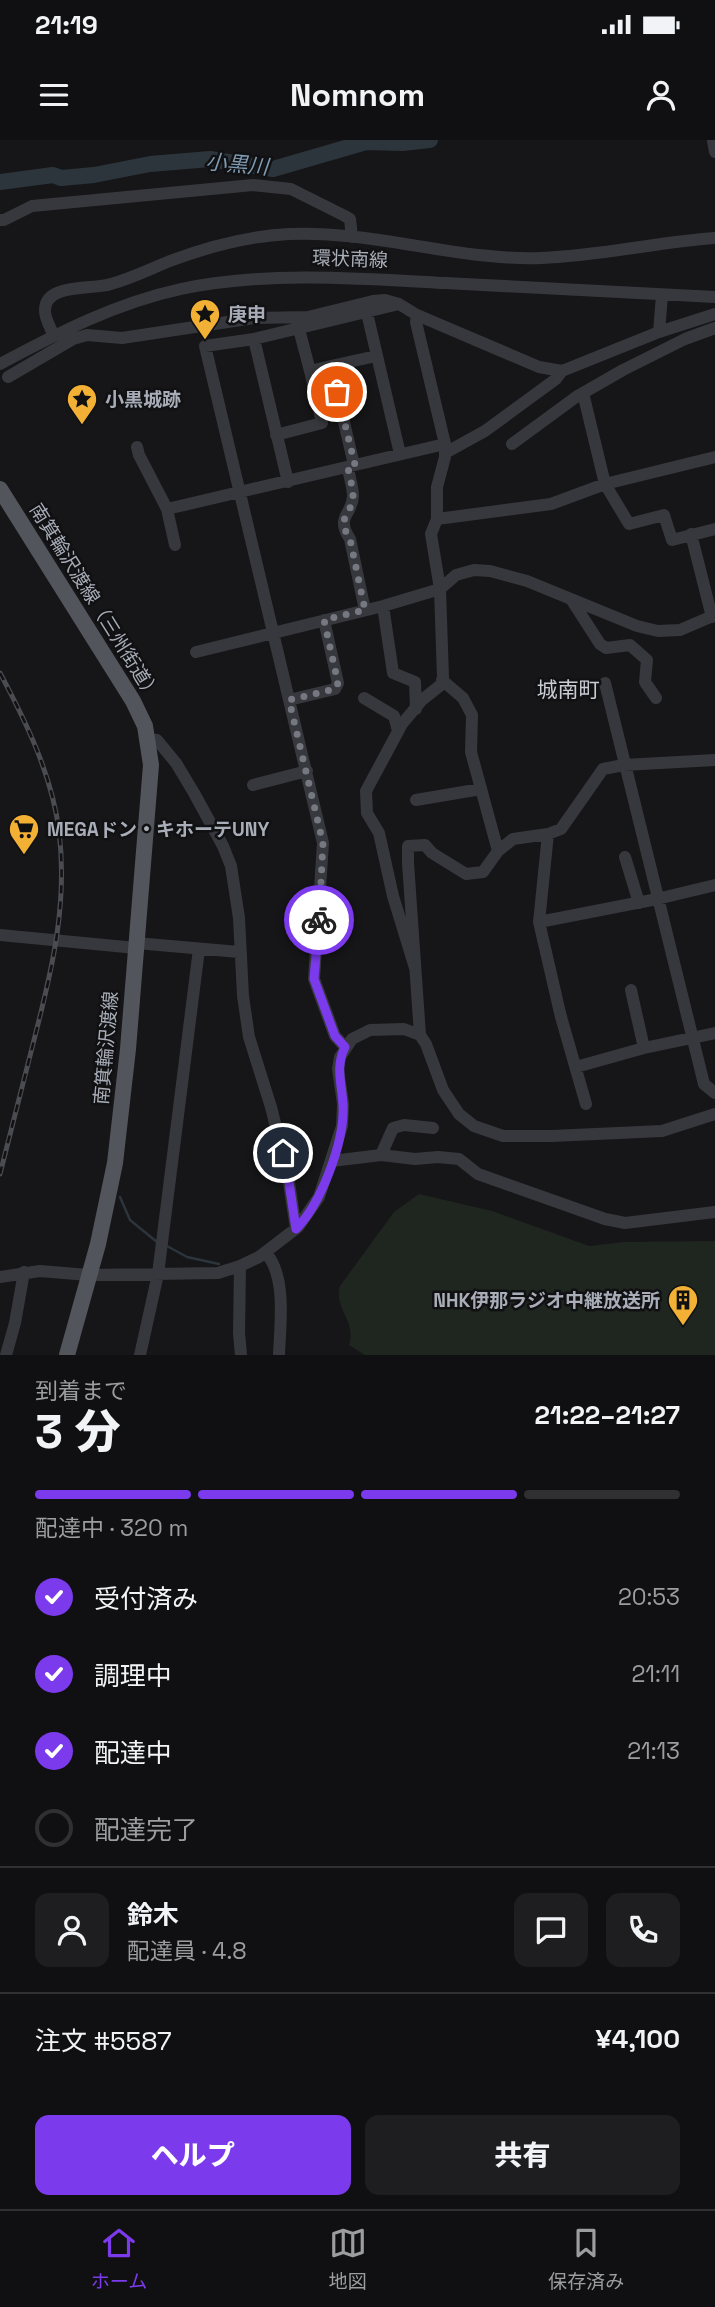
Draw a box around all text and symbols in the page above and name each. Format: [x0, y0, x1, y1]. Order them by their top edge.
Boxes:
text: 21:19 [35, 8, 98, 42]
text: Nomnom [290, 75, 425, 115]
icon: menu [35, 76, 73, 114]
icon: person [642, 76, 680, 114]
water label: 小黒川 [204, 148, 272, 180]
street label: 環状南線 [312, 245, 388, 273]
place icon: 庚申 [188, 297, 222, 341]
place label: 庚申 [228, 302, 266, 327]
pin [307, 362, 367, 422]
icon: bag [318, 373, 356, 411]
place icon: 小黒城跡 [65, 382, 99, 426]
place label: 小黒城跡 [105, 387, 181, 412]
street label: 南箕輪沢渡線（三州街道） [24, 499, 166, 705]
district label: 城南町 [537, 676, 600, 703]
supermarket icon: MEGAドン・キホーテUNY [7, 812, 41, 856]
place label: MEGAドン・キホーテUNY [47, 817, 269, 842]
courier [284, 885, 354, 955]
icon: bike [300, 901, 338, 939]
street label: 南箕輪沢渡線 [89, 990, 123, 1106]
pin [253, 1123, 313, 1183]
icon: home [264, 1134, 302, 1172]
building icon: NHK伊那ラジオ中継放送所 [666, 1283, 700, 1327]
place label: NHK伊那ラジオ中継放送所 [433, 1288, 660, 1313]
text: 到着まで [35, 1376, 127, 1406]
text: 21:22–21:27 [534, 1398, 680, 1432]
text: 3 分 [35, 1403, 121, 1461]
text: 配達中 · 320 m [35, 1513, 188, 1543]
icon: check [35, 1578, 73, 1616]
text: 受付済み [94, 1582, 198, 1616]
text: 20:53 [618, 1582, 680, 1612]
icon: check [35, 1655, 73, 1693]
text: 調理中 [94, 1659, 172, 1693]
text: 21:11 [631, 1659, 680, 1689]
icon: check [35, 1732, 73, 1770]
text: 配達中 [94, 1736, 172, 1770]
text: 21:13 [627, 1736, 680, 1766]
text: 配達完了 [94, 1813, 198, 1847]
button: person [35, 1893, 109, 1967]
button: chat [514, 1893, 588, 1967]
button: phone [606, 1893, 680, 1967]
text: 鈴木 [127, 1898, 179, 1932]
text: 配達員 · 4.8 [127, 1936, 247, 1966]
text: ¥4,100 [596, 2022, 680, 2056]
text: 注文 #5587 [35, 2024, 172, 2058]
button: ヘルプ [35, 2115, 351, 2195]
button: 共有 [365, 2115, 680, 2195]
tab: ホーム [91, 2224, 147, 2294]
tab: 地図 [329, 2224, 367, 2294]
tab: 保存済み [548, 2224, 624, 2294]

